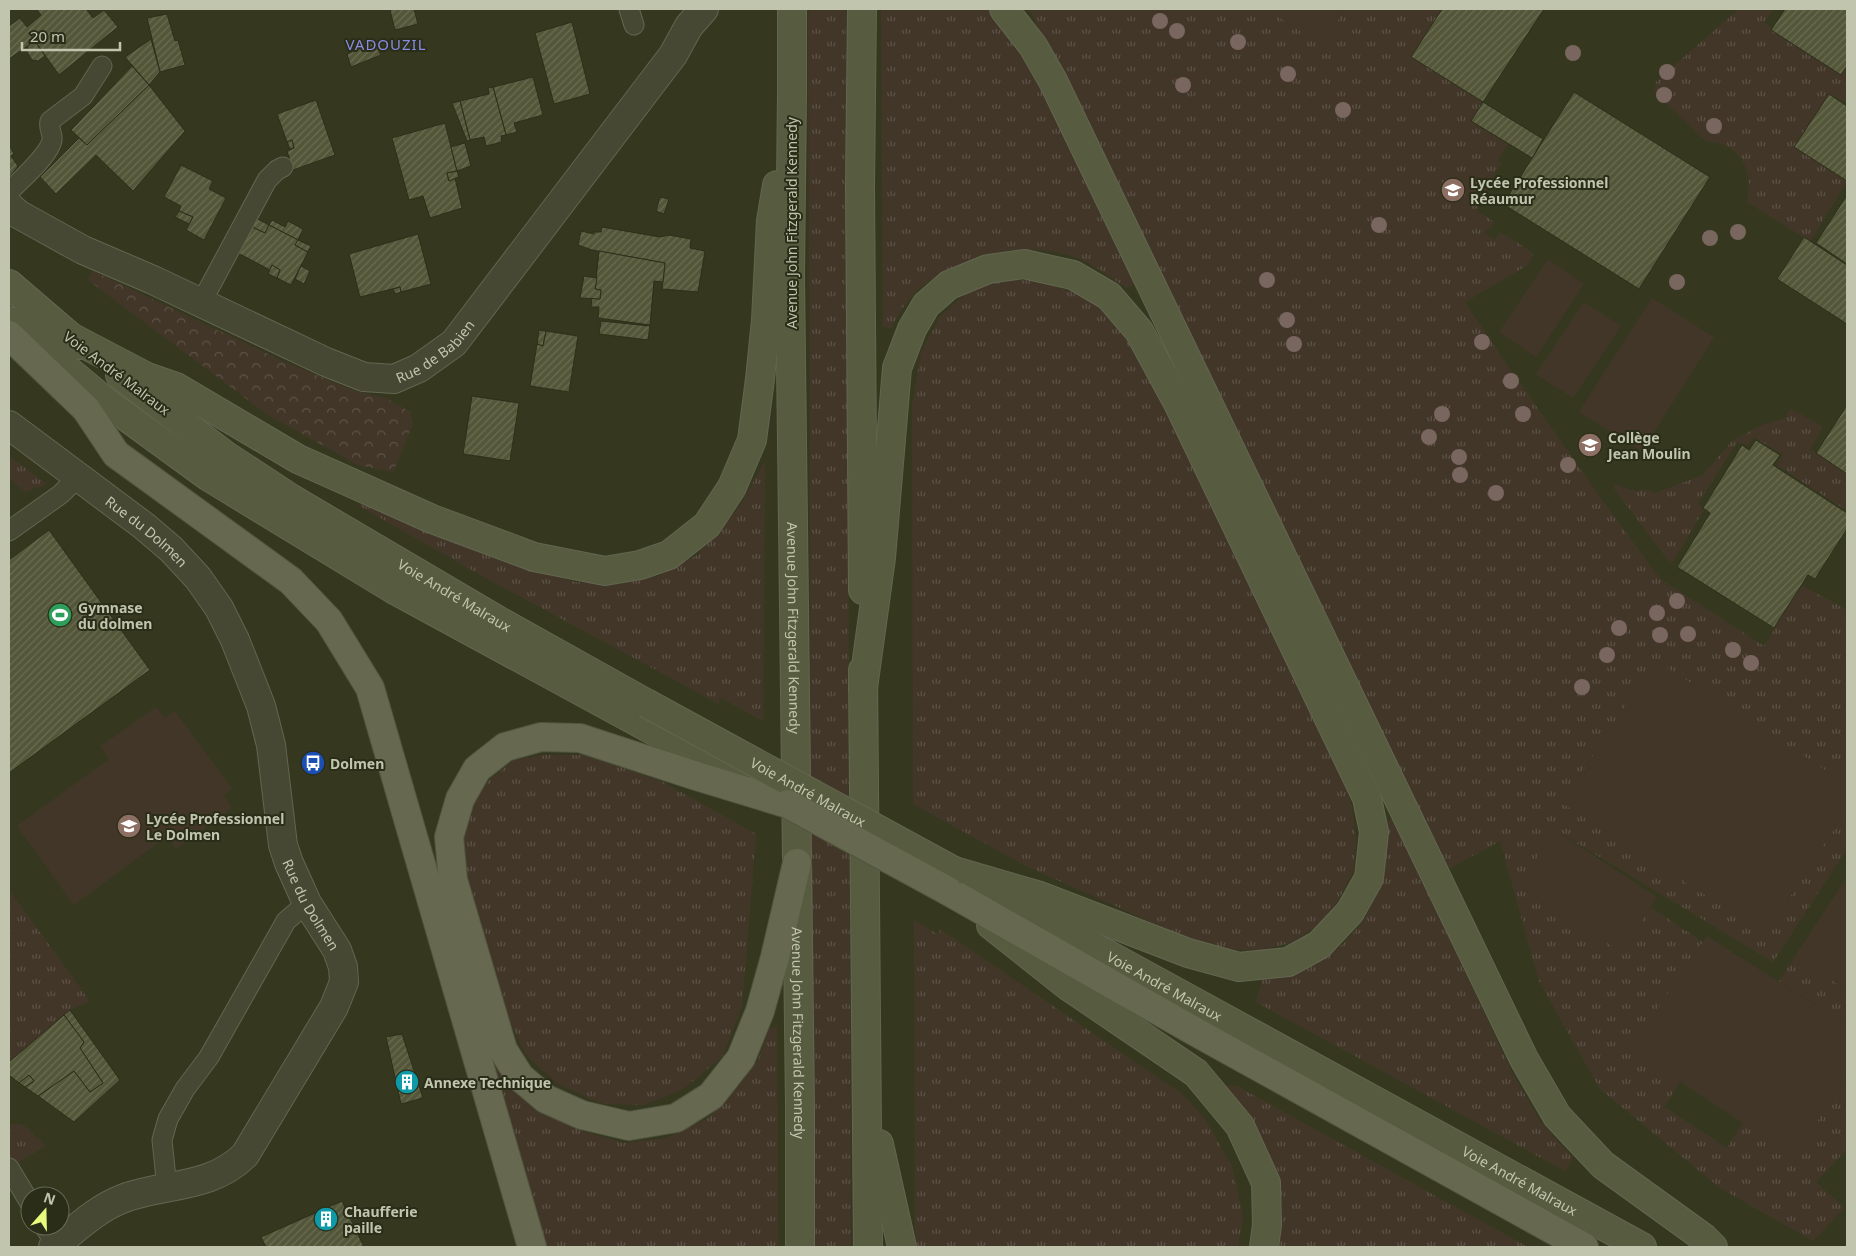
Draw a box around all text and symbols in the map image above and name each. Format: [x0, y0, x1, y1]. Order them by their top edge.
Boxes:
scale bar [22, 20, 120, 52]
text: 20 m [30, 26, 65, 46]
district label: VADOUZIL [345, 34, 427, 54]
street label: Avenue John Fitzgerald Kennedy [782, 116, 801, 329]
place label: Lycée Professionnel Réaumur [1470, 173, 1608, 208]
school or university icon: Lycée Professionnel Réaumur [1440, 177, 1466, 203]
street label: Rue de Babien [393, 316, 478, 387]
street label: Voie André Malraux [60, 327, 175, 420]
place label: Collège Jean Moulin [1606, 428, 1691, 463]
school or university icon: Collège Jean Moulin [1577, 432, 1603, 458]
street label: Rue du Dolmen [102, 491, 192, 571]
street label: Avenue John Fitzgerald Kennedy [783, 522, 805, 735]
street label: Voie André Malraux [394, 554, 515, 636]
place label: Gymnase du dolmen [78, 598, 152, 633]
sports icon: Gymnase du dolmen [47, 602, 73, 628]
bus stop icon: Dolmen [300, 750, 326, 776]
street label: Voie André Malraux [747, 752, 870, 831]
place label: Dolmen [330, 754, 384, 773]
place label: Lycée Professionnel Le Dolmen [146, 809, 284, 844]
school or university icon: Lycée Professionnel Le Dolmen [116, 813, 142, 839]
street label: Rue du Dolmen [279, 856, 344, 954]
street label: Avenue John Fitzgerald Kennedy [788, 927, 810, 1140]
street label: Voie André Malraux [1104, 947, 1226, 1025]
building icon: Annexe Technique [394, 1069, 420, 1095]
place label: Annexe Technique [424, 1073, 551, 1092]
street label: Voie André Malraux [1459, 1141, 1582, 1220]
north arrow [20, 1186, 70, 1236]
text: N [41, 1187, 58, 1209]
place label: Chaufferie paille [344, 1202, 418, 1237]
building icon: Chaufferie paille [313, 1206, 339, 1232]

